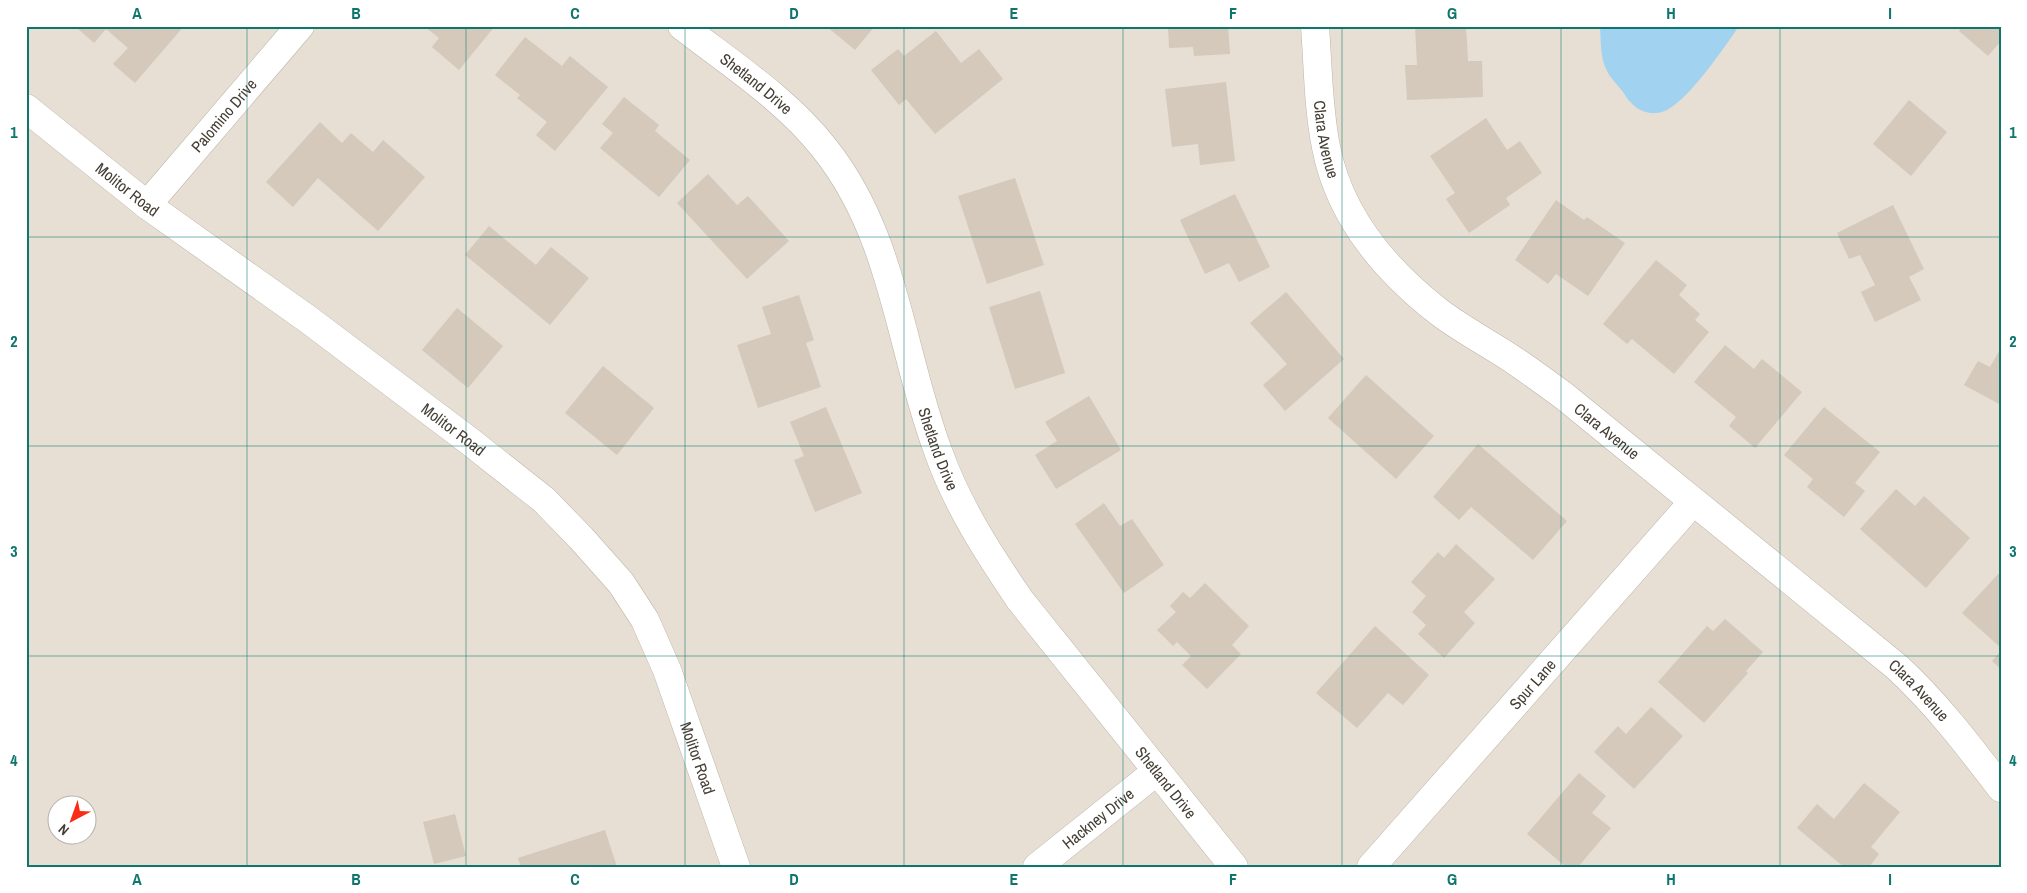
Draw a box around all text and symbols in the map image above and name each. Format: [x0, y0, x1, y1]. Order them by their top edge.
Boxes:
text: A [132, 2, 142, 24]
text: B [351, 2, 361, 24]
text: C [570, 2, 580, 24]
text: D [789, 2, 799, 24]
text: E [1010, 2, 1019, 24]
text: F [1229, 2, 1237, 24]
text: G [1447, 2, 1457, 24]
text: H [1666, 2, 1676, 24]
text: I [1888, 2, 1892, 24]
street label: Shetland Drive [716, 48, 797, 119]
street label: Palomino Drive [186, 74, 261, 157]
street label: Clara Avenue [1309, 100, 1345, 181]
text: 1 [10, 121, 18, 143]
text: 1 [2009, 121, 2017, 143]
street label: Molitor Road [91, 157, 164, 221]
text: 2 [10, 330, 18, 352]
text: 2 [2009, 330, 2017, 352]
street label: Molitor Road [417, 398, 490, 461]
street label: Clara Avenue [1570, 398, 1644, 464]
street label: Shetland Drive [913, 405, 964, 494]
text: 3 [10, 540, 18, 562]
text: 3 [2009, 540, 2017, 562]
street label: Spur Lane [1504, 654, 1561, 714]
street label: Clara Avenue [1884, 654, 1954, 726]
street label: Molitor Road [675, 719, 721, 797]
street label: Shetland Drive [1130, 742, 1202, 823]
text: 4 [10, 749, 18, 771]
text: 4 [2009, 749, 2017, 771]
street label: Hackney Drive [1057, 783, 1138, 854]
north arrow [48, 796, 98, 846]
text: N [54, 820, 73, 839]
text: A [132, 868, 142, 890]
text: B [351, 868, 361, 890]
text: C [570, 868, 580, 890]
text: D [789, 868, 799, 890]
text: E [1010, 868, 1019, 890]
text: F [1229, 868, 1237, 890]
text: G [1447, 868, 1457, 890]
text: H [1666, 868, 1676, 890]
text: I [1888, 868, 1892, 890]

